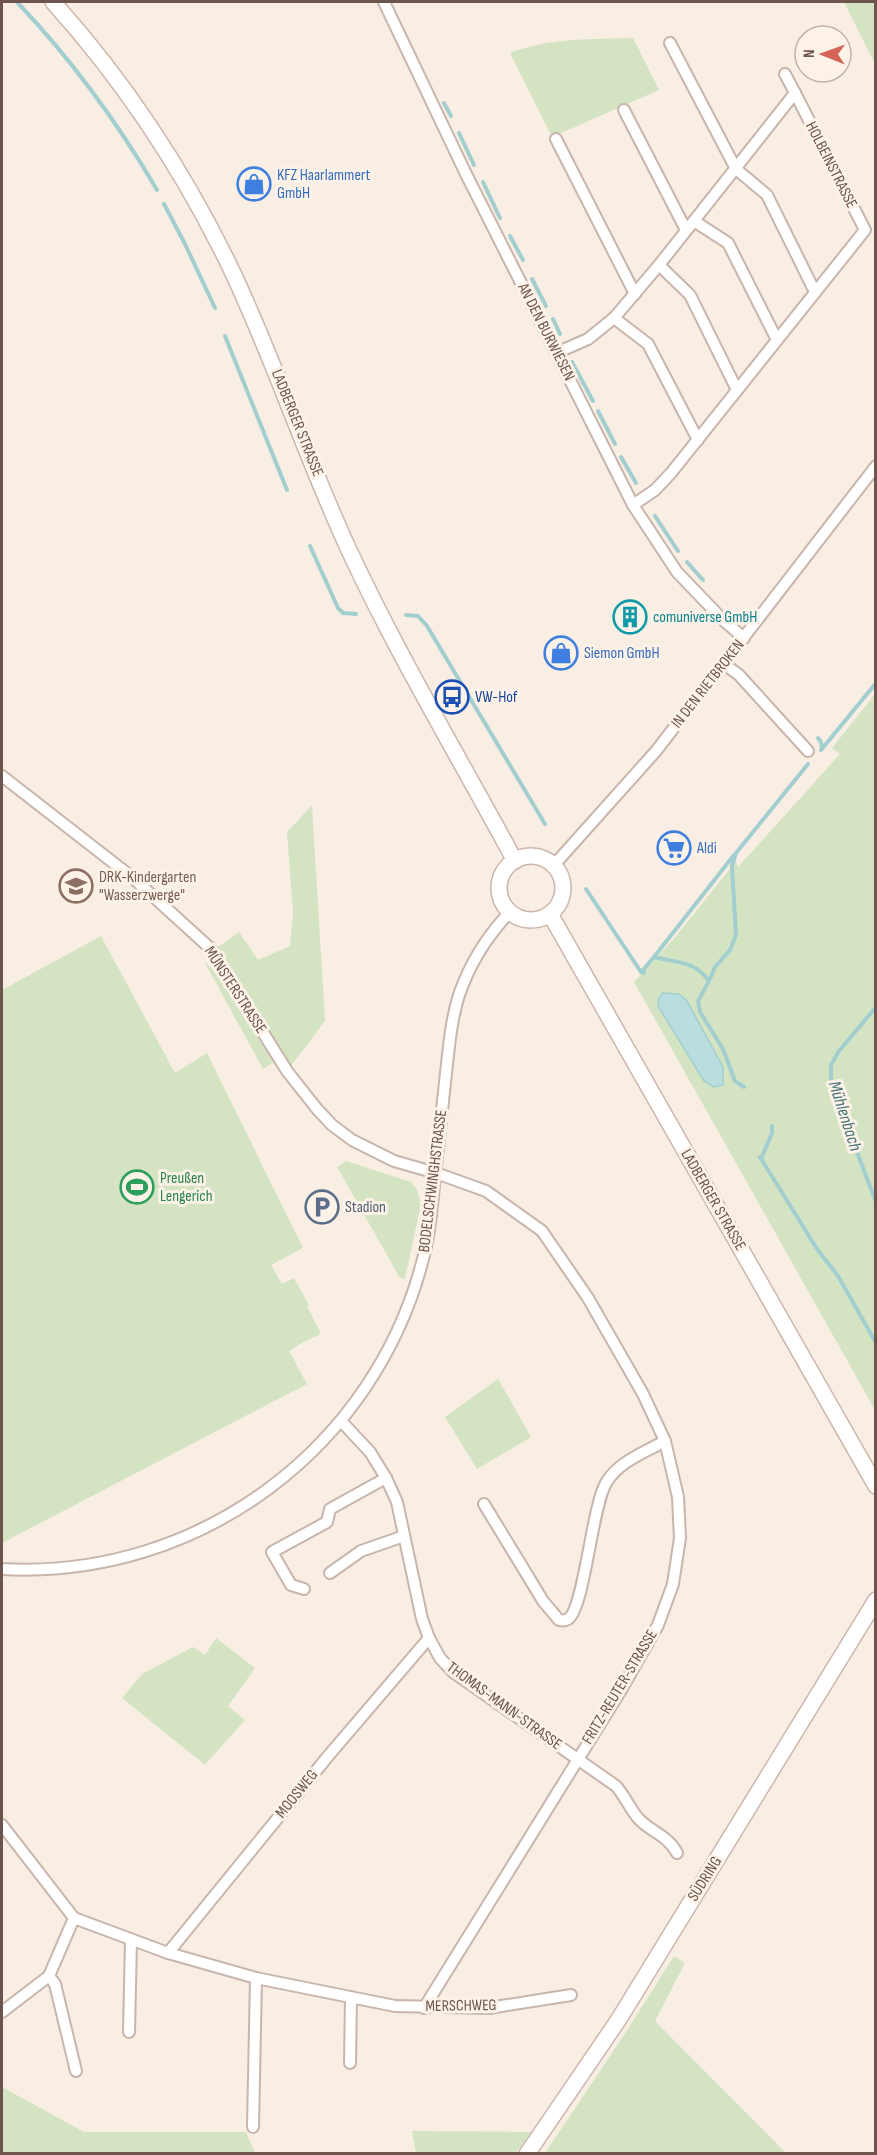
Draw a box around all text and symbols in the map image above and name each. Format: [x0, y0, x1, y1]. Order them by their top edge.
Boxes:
north arrow [793, 24, 853, 84]
text: N [800, 49, 819, 58]
street label: HOLBEINSTRASSE [801, 119, 861, 211]
shop icon: KFZ Haarlammert GmbH [236, 166, 272, 202]
place label: KFZ Haarlammert GmbH [277, 166, 371, 203]
street label: AN DEN BURWIESEN [513, 279, 579, 384]
street label: LADBERGER STRASSE [267, 367, 327, 479]
building icon: comuniverse GmbH [612, 599, 648, 635]
place label: comuniverse GmbH [653, 608, 757, 627]
shop icon: Siemon GmbH [543, 635, 579, 671]
street label: IN DEN RIETBROKEN [668, 636, 748, 732]
place label: Siemon GmbH [584, 644, 660, 663]
bus stop icon: VW-Hof [434, 679, 470, 715]
place label: VW-Hof [475, 688, 518, 707]
supermarket icon: Aldi [656, 830, 692, 866]
place label: Aldi [696, 839, 717, 858]
school or university icon: DRK-Kindergarten "Wasserzwerge" [58, 868, 94, 904]
place label: DRK-Kindergarten "Wasserzwerge" [99, 868, 196, 905]
street label: MÜNSTERSTRASSE [200, 943, 270, 1037]
water label: Mühlenbach [824, 1078, 866, 1154]
street label: BODELSCHWINGHSTRASSE [415, 1109, 451, 1253]
street label: LADBERGER STRASSE [676, 1146, 750, 1254]
sports icon: Preußen Lengerich [119, 1169, 155, 1205]
place label: Preußen Lengerich [160, 1169, 213, 1206]
parking icon: Stadion [304, 1189, 340, 1225]
place label: Stadion [345, 1198, 386, 1217]
street label: FRITZ-REUTER-STRASSE [578, 1626, 662, 1748]
street label: THOMAS-MANN-STRASSE [443, 1658, 565, 1754]
street label: MOOSWEG [272, 1766, 322, 1822]
street label: SÜDRING [684, 1853, 726, 1905]
street label: MERSCHWEG [425, 1996, 497, 2016]

